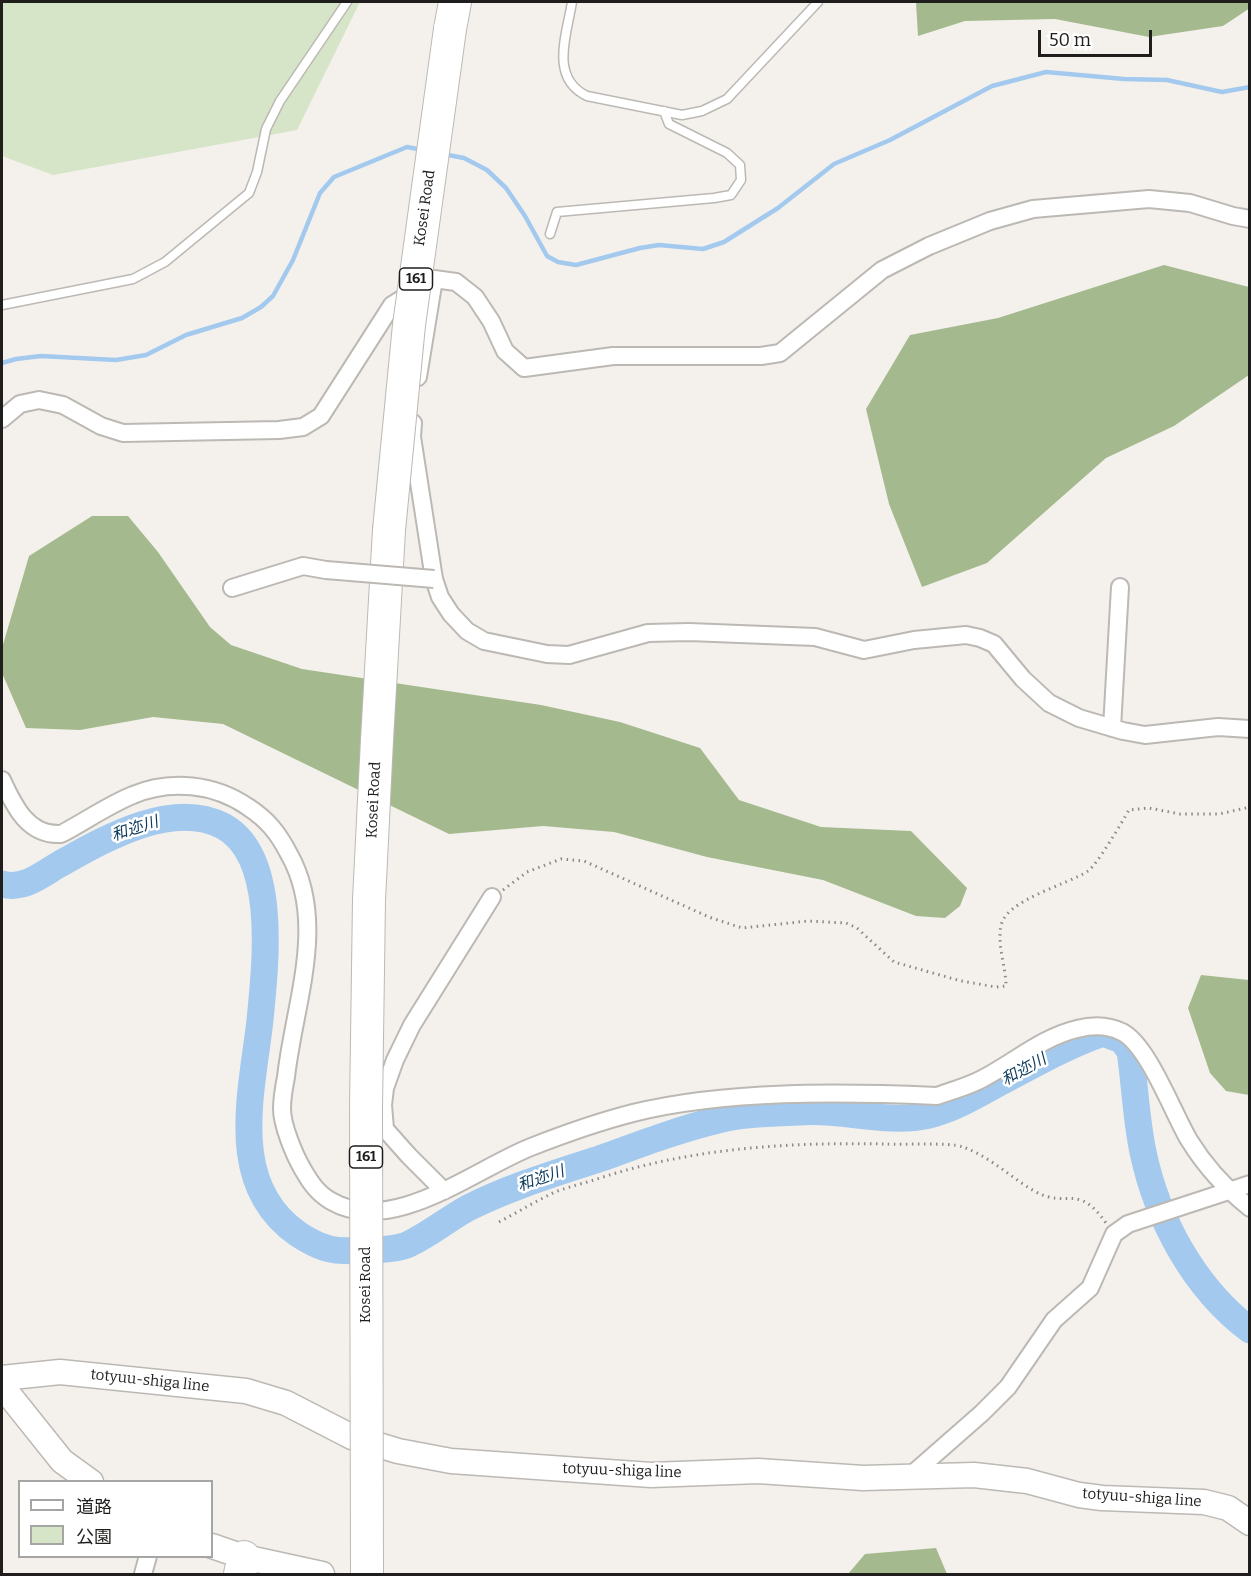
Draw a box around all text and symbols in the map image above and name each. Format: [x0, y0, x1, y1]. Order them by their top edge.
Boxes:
scale bar [1041, 18, 1155, 56]
text: 50 m [1049, 29, 1091, 51]
street label: Kosei Road [411, 169, 439, 247]
road number: 161 [400, 268, 432, 290]
street label: Kosei Road [363, 761, 385, 839]
water label: 和迩川 [109, 812, 161, 846]
water label: 和迩川 [998, 1050, 1050, 1090]
road number: 161 [350, 1146, 382, 1168]
water label: 和迩川 [515, 1162, 567, 1196]
street label: Kosei Road [357, 1247, 375, 1323]
street label: totyuu-shiga line [90, 1366, 210, 1396]
street label: totyuu-shiga line [562, 1460, 682, 1482]
legend [18, 1480, 213, 1558]
street label: totyuu-shiga line [1082, 1485, 1202, 1511]
text: 道路 [76, 1496, 112, 1518]
text: 公園 [76, 1526, 112, 1548]

